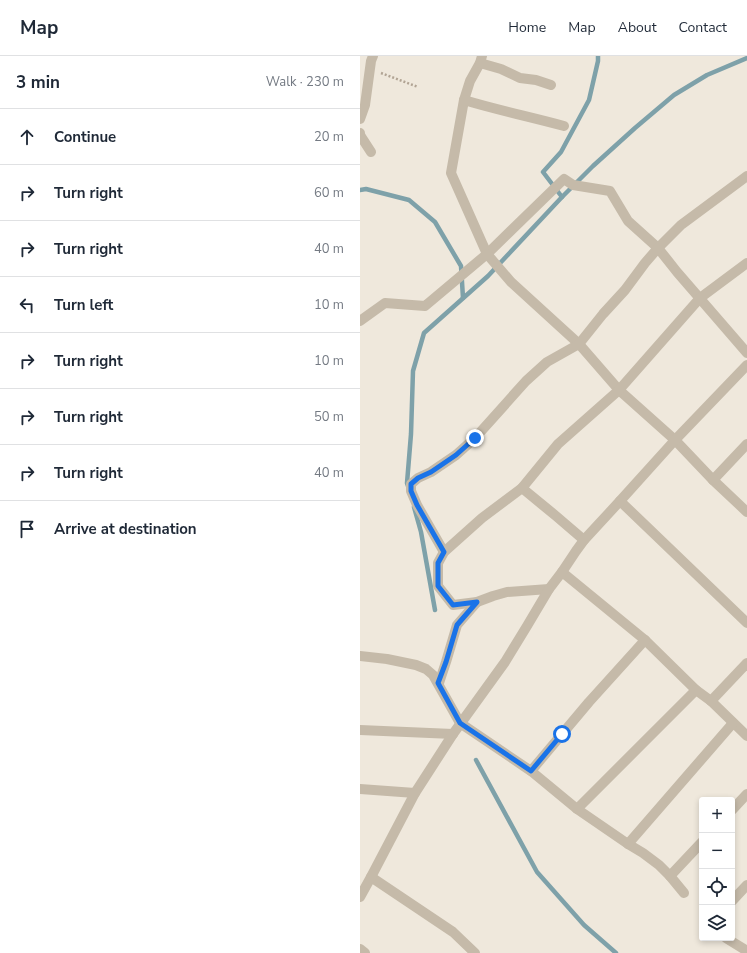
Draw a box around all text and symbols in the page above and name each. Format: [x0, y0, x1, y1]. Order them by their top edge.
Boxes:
text: Map [20, 15, 58, 41]
text: Home [508, 18, 546, 37]
text: Map [568, 18, 596, 37]
text: About [618, 18, 657, 37]
text: Contact [679, 18, 727, 37]
text: 3 min [16, 71, 60, 94]
text: Walk · 230 m [266, 73, 344, 91]
icon: ahead [16, 126, 38, 148]
text: Continue [54, 127, 116, 147]
text: 20 m [314, 128, 344, 146]
icon: right [16, 182, 38, 204]
text: Turn right [54, 183, 123, 203]
text: 60 m [314, 184, 344, 202]
icon: right [16, 238, 38, 260]
text: Turn right [54, 239, 123, 259]
text: 40 m [314, 240, 344, 258]
icon: left [16, 294, 38, 316]
text: Turn left [54, 295, 113, 315]
text: 10 m [314, 296, 344, 314]
icon: right [16, 350, 38, 372]
text: Turn right [54, 351, 123, 371]
text: 10 m [314, 352, 344, 370]
icon: right [16, 406, 38, 428]
text: Turn right [54, 407, 123, 427]
text: 50 m [314, 408, 344, 426]
route end [466, 429, 484, 447]
icon: right [16, 462, 38, 484]
text: Turn right [54, 463, 123, 483]
text: 40 m [314, 464, 344, 482]
icon: arrive [16, 518, 38, 540]
text: Arrive at destination [54, 519, 197, 539]
route start [553, 725, 571, 743]
map controls [699, 797, 735, 941]
button: + [699, 797, 735, 833]
button: − [699, 833, 735, 869]
button: locate [699, 869, 735, 905]
button: layers [699, 905, 735, 941]

